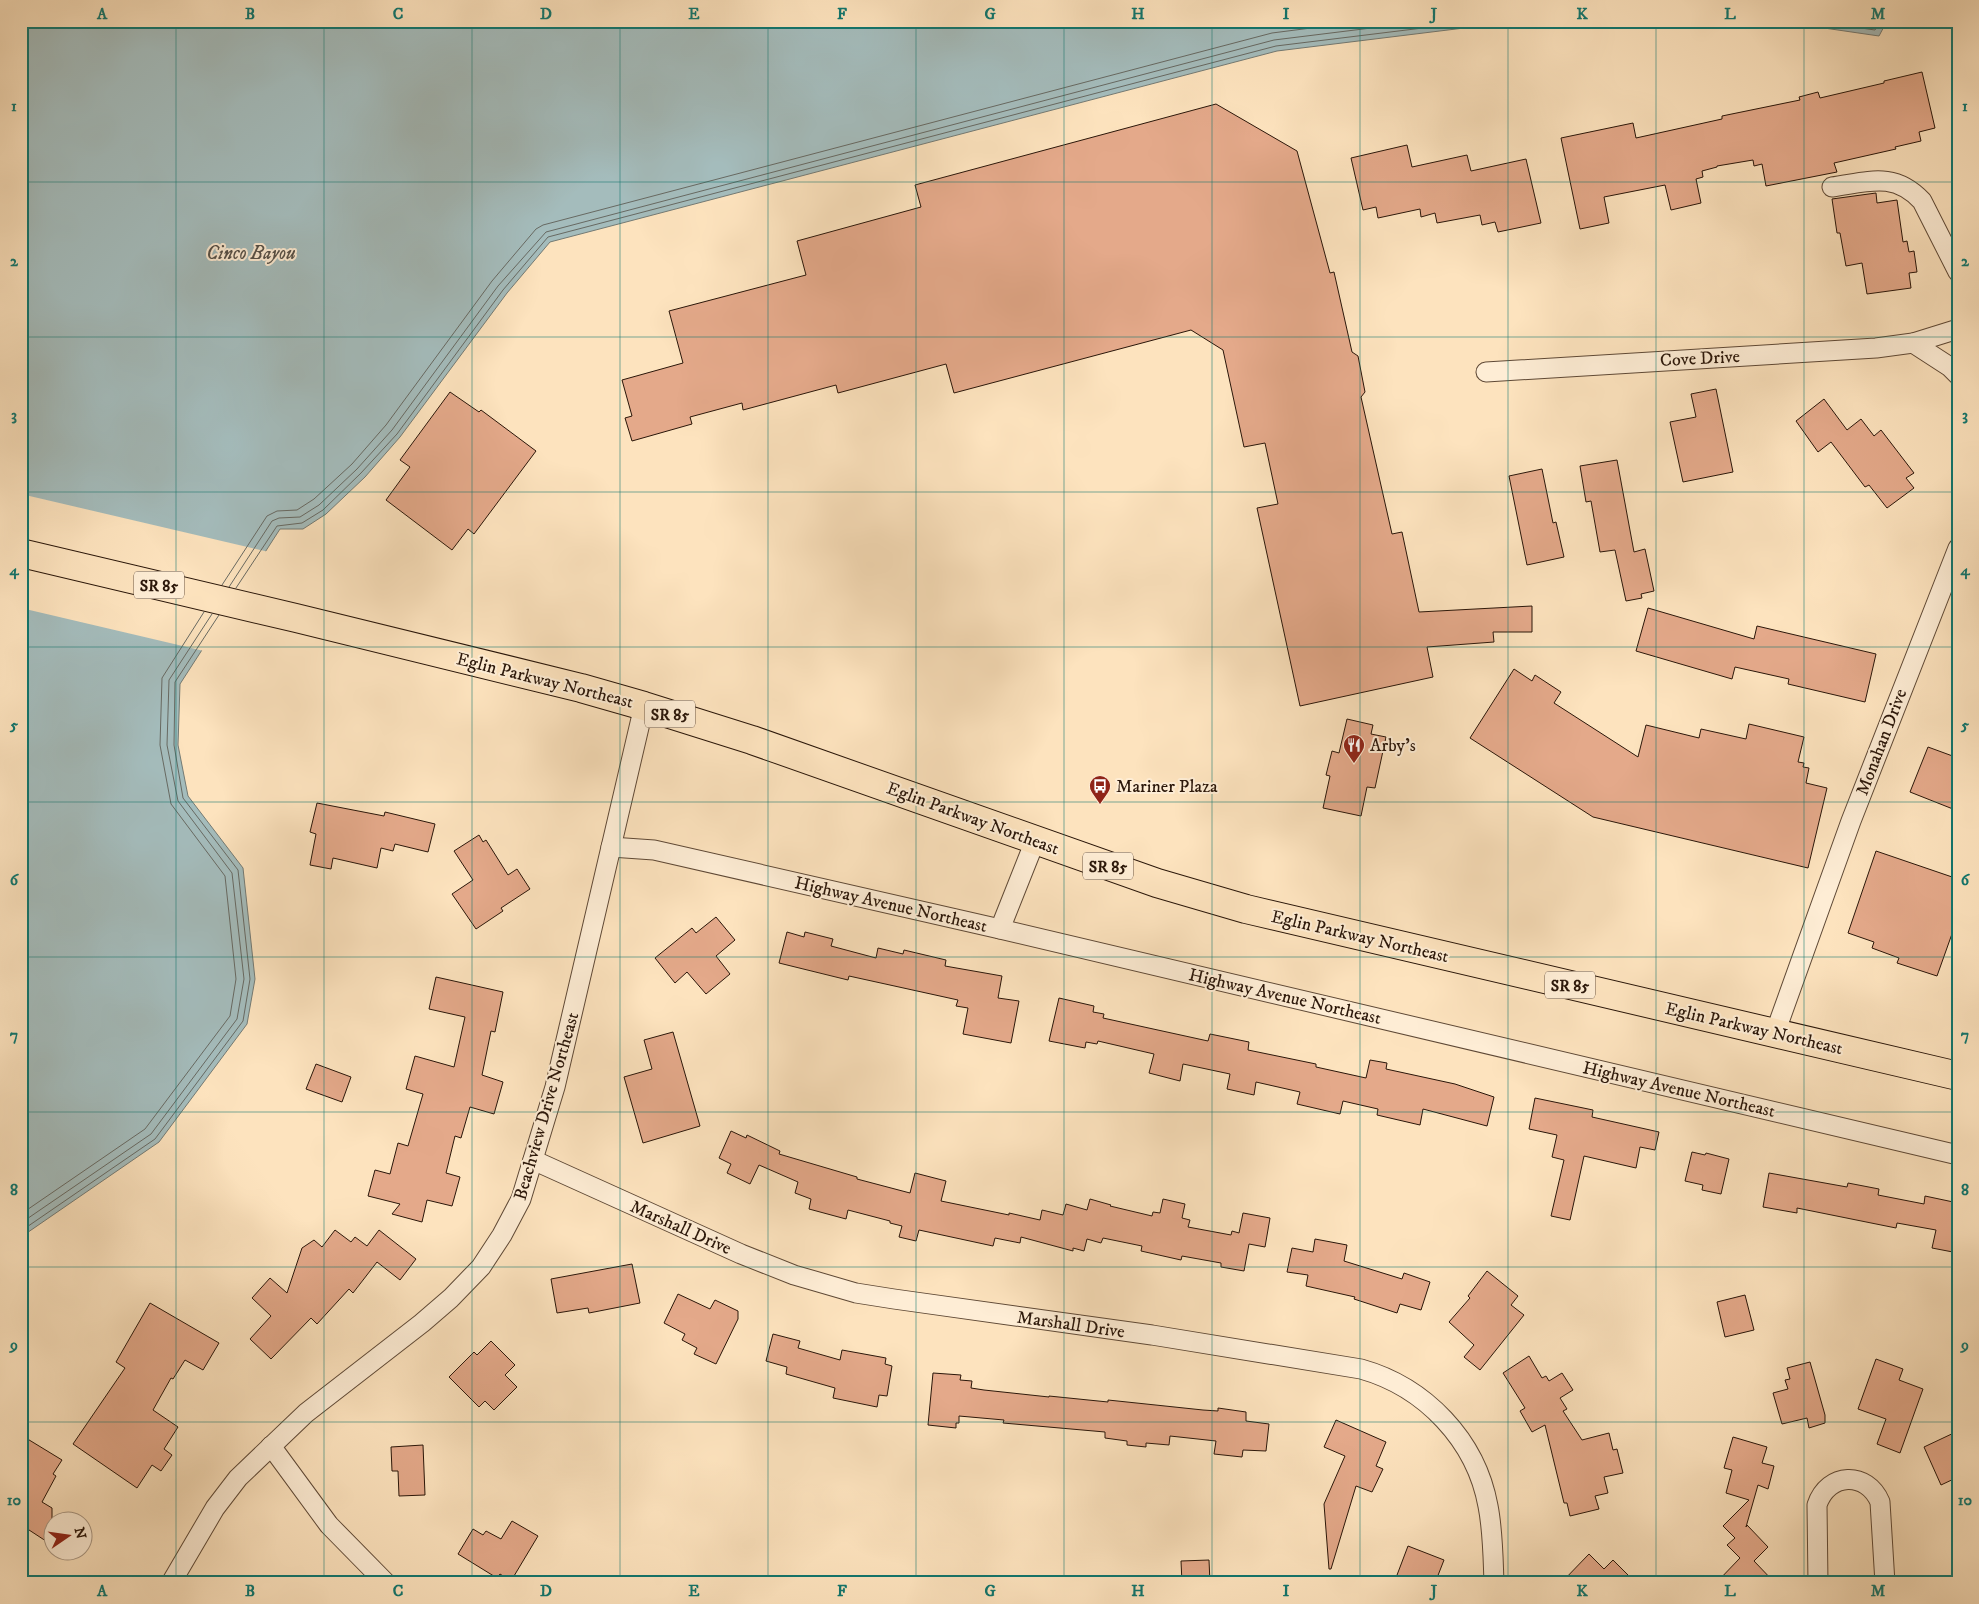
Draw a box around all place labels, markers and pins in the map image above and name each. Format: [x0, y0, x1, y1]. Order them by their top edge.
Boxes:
restaurant icon: Arby's [1342, 733, 1366, 764]
place label: Arby's [1370, 735, 1416, 757]
bus stop icon: Mariner Plaza [1088, 774, 1112, 805]
place label: Mariner Plaza [1116, 776, 1218, 798]

